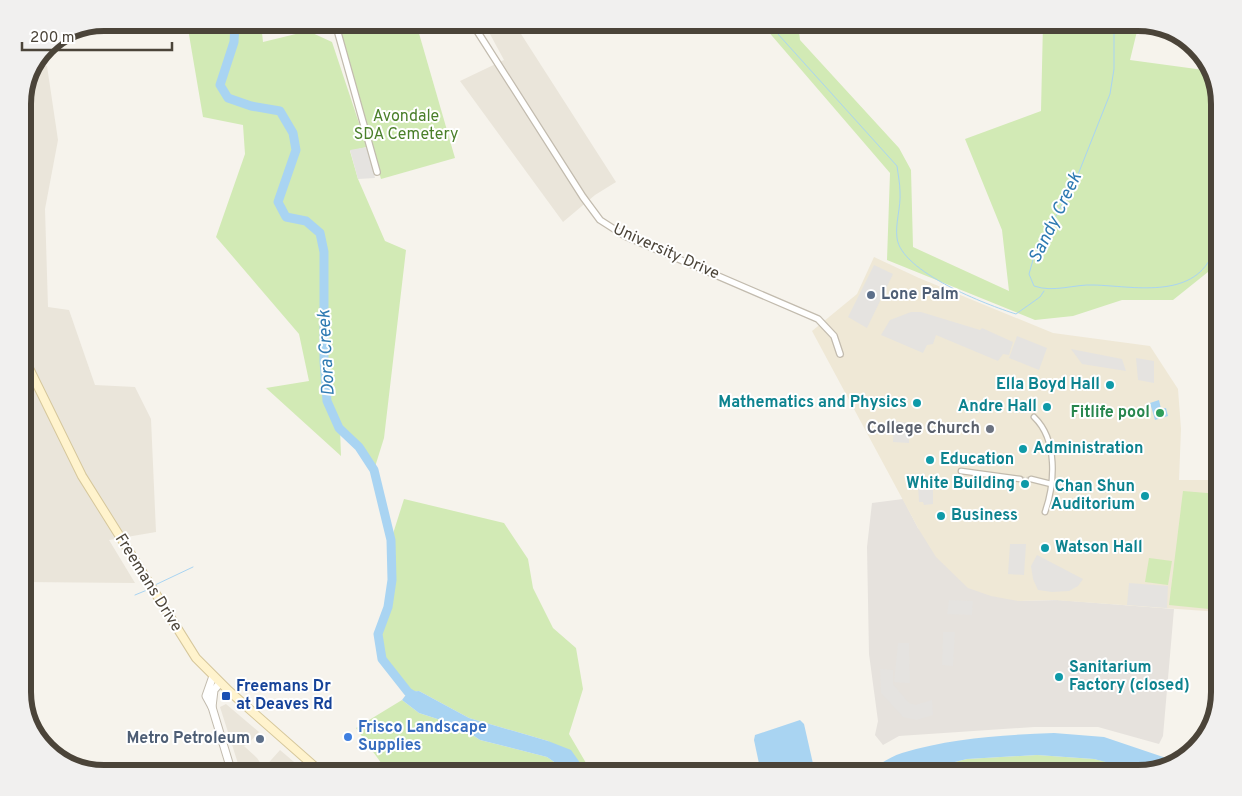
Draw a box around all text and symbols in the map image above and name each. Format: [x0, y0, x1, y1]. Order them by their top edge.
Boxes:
scale bar [22, 20, 172, 52]
text: 200 m [30, 29, 75, 48]
park label: Avondale SDA Cemetery [354, 107, 458, 145]
water label: Sandy Creek [1024, 168, 1088, 267]
street label: University Drive [610, 220, 722, 284]
place label: Lone Palm [881, 285, 959, 305]
marker: Lone Palm [865, 289, 877, 301]
water label: Dora Creek [313, 308, 341, 397]
place label: Ella Boyd Hall [996, 375, 1100, 395]
marker: Ella Boyd Hall [1104, 379, 1116, 391]
place label: Mathematics and Physics [718, 393, 907, 413]
marker: Mathematics and Physics [911, 397, 923, 409]
place label: Andre Hall [958, 397, 1037, 417]
marker: Andre Hall [1041, 401, 1053, 413]
place label: Fitlife pool [1071, 403, 1150, 423]
marker: Fitlife pool [1154, 407, 1166, 419]
place label: College Church [867, 419, 980, 439]
marker: College Church [984, 423, 996, 435]
place label: Administration [1033, 439, 1143, 459]
marker: Administration [1017, 443, 1029, 455]
place label: Education [940, 450, 1014, 470]
marker: Education [924, 454, 936, 466]
place label: White Building [906, 474, 1015, 494]
place label: Chan Shun Auditorium [1051, 477, 1135, 515]
marker: White Building [1019, 478, 1031, 490]
marker: Chan Shun Auditorium [1139, 490, 1151, 502]
place label: Business [951, 506, 1018, 526]
marker: Business [935, 510, 947, 522]
street label: Freemans Drive [110, 530, 186, 636]
place label: Watson Hall [1055, 538, 1143, 558]
marker: Watson Hall [1039, 542, 1051, 554]
place label: Sanitarium Factory (closed) [1069, 658, 1190, 696]
marker: Sanitarium Factory (closed) [1053, 671, 1065, 683]
place label: Freemans Dr at Deaves Rd [236, 677, 333, 715]
marker: Freemans Dr at Deaves Rd [220, 690, 232, 702]
place label: Frisco Landscape Supplies [358, 718, 487, 756]
place label: Metro Petroleum [126, 729, 250, 749]
marker: Frisco Landscape Supplies [342, 731, 354, 743]
marker: Metro Petroleum [254, 733, 266, 745]

